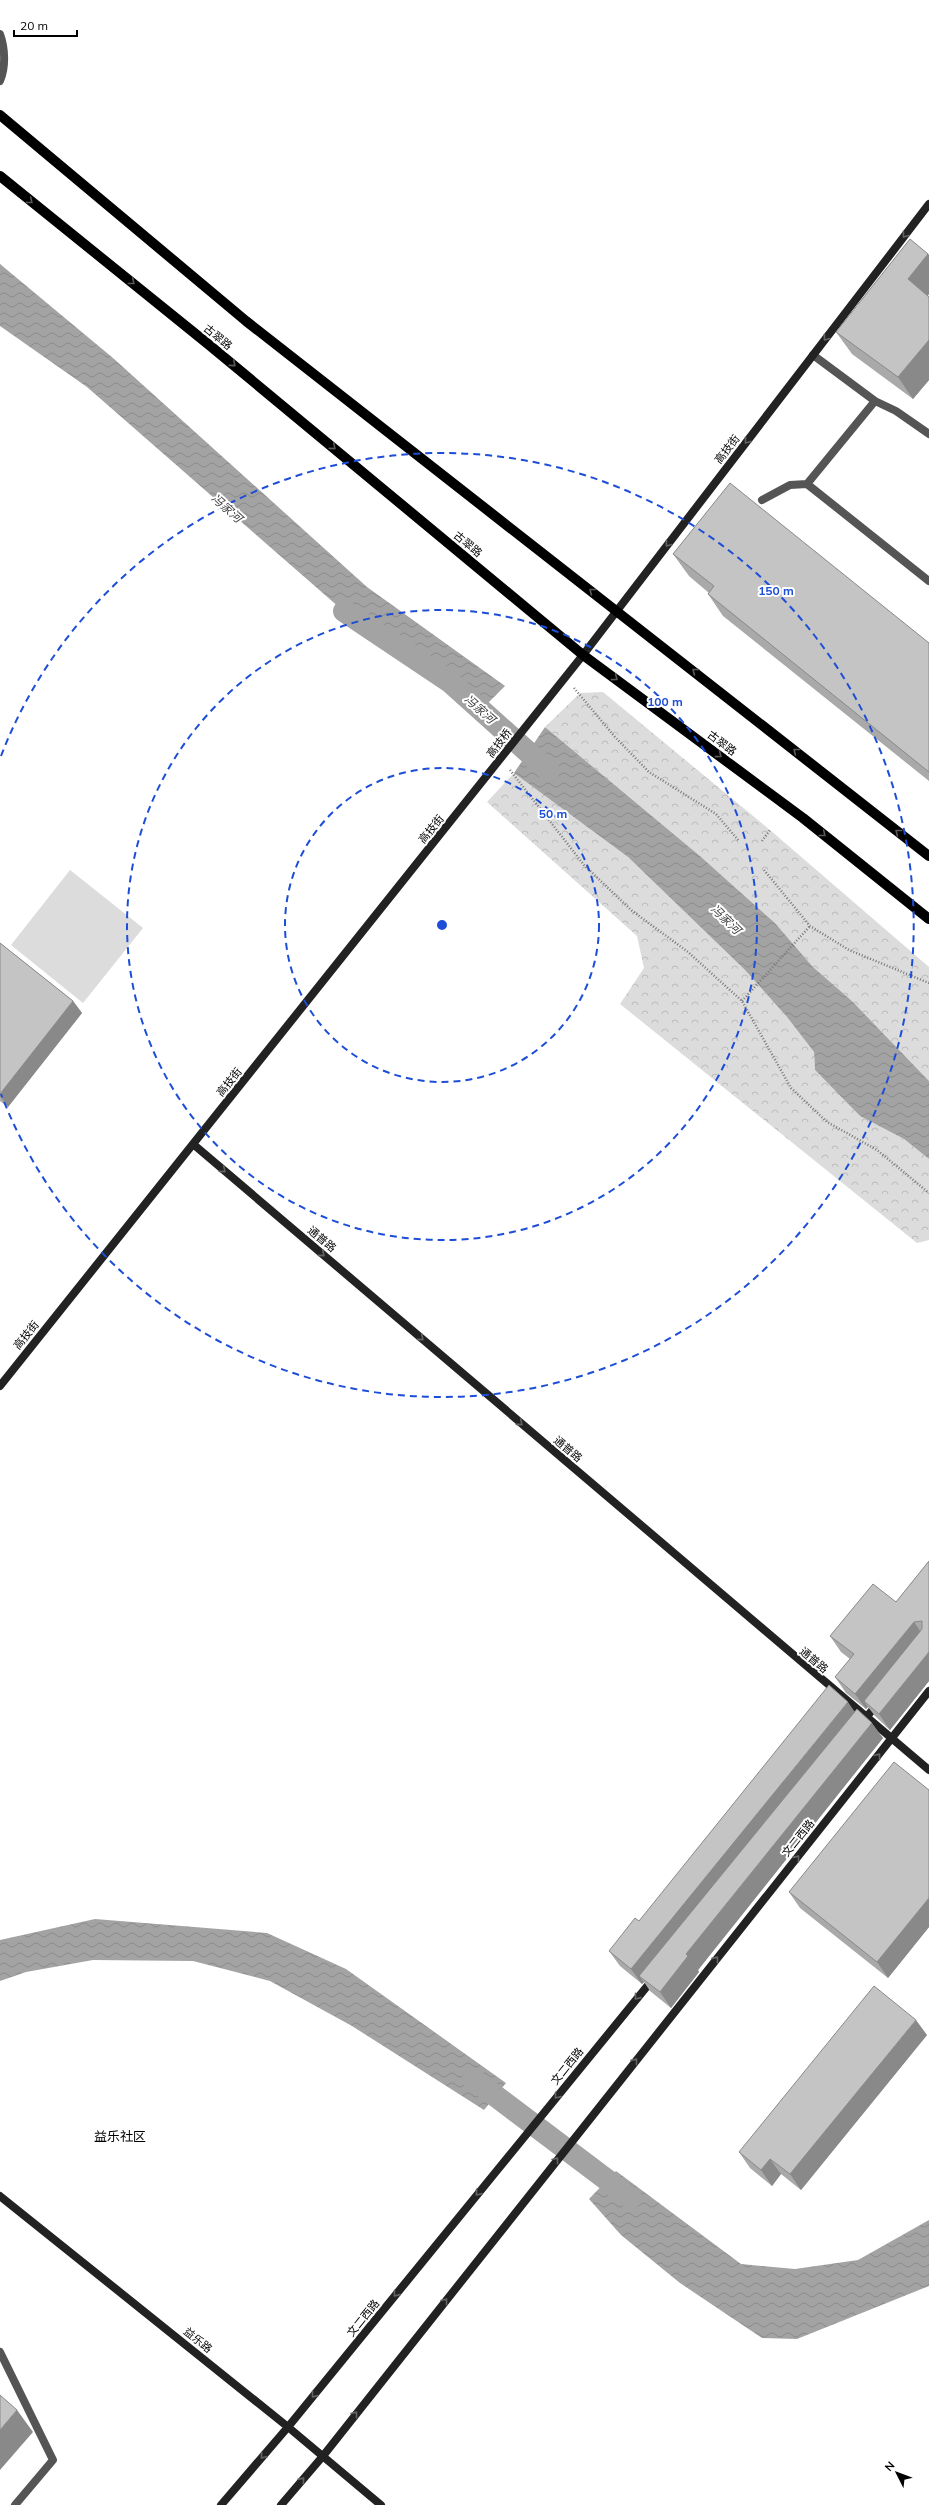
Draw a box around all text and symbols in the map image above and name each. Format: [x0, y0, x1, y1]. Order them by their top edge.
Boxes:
scale bar [14, 12, 77, 38]
text: 20 m [20, 18, 48, 33]
one-way arrow [26, 196, 33, 203]
one-way arrow [903, 231, 910, 238]
one-way arrow [127, 278, 134, 285]
street label: 古翠路 [201, 321, 235, 353]
one-way arrow [824, 334, 831, 341]
one-way arrow [228, 360, 235, 367]
street label: 高技街 [711, 432, 743, 466]
one-way arrow [745, 437, 752, 444]
one-way arrow [328, 443, 335, 450]
water label: 冯家河 [209, 490, 247, 527]
street label: 古翠路 [451, 528, 485, 560]
one-way arrow [665, 540, 672, 547]
text: 150 m [758, 583, 794, 598]
one-way arrow [589, 589, 596, 596]
one-way arrow [692, 668, 699, 675]
one-way arrow [610, 673, 617, 680]
water label: 冯家河 [462, 691, 500, 728]
text: 100 m [647, 694, 683, 709]
street label: 高技桥 [483, 726, 515, 760]
street label: 古翠路 [705, 727, 739, 759]
one-way arrow [794, 749, 801, 756]
one-way arrow [714, 751, 721, 758]
text: 50 m [539, 806, 567, 821]
street label: 高技街 [415, 812, 447, 846]
one-way arrow [818, 829, 825, 836]
one-way arrow [896, 830, 903, 837]
water label: 冯家河 [708, 901, 746, 938]
centre of rings [435, 918, 449, 932]
street label: 高技街 [213, 1065, 245, 1099]
one-way arrow [218, 1165, 226, 1172]
street label: 通普路 [305, 1223, 339, 1255]
one-way arrow [317, 1250, 325, 1257]
street label: 高技街 [10, 1318, 42, 1352]
one-way arrow [416, 1334, 424, 1341]
one-way arrow [515, 1418, 522, 1425]
street label: 通普路 [551, 1433, 585, 1465]
street label: 通普路 [797, 1644, 831, 1676]
one-way arrow [873, 1753, 880, 1761]
street label: 文二西路 [779, 1816, 817, 1860]
one-way arrow [792, 1855, 799, 1862]
one-way arrow [711, 1957, 718, 1964]
one-way arrow [635, 1993, 642, 2000]
street label: 文二西路 [548, 2044, 586, 2088]
one-way arrow [630, 2058, 637, 2066]
one-way arrow [555, 2091, 562, 2098]
district label: 益乐社区 [94, 2128, 146, 2144]
one-way arrow [552, 2157, 559, 2164]
one-way arrow [476, 2189, 483, 2196]
one-way arrow [394, 2289, 401, 2297]
street label: 文二西路 [344, 2296, 382, 2340]
one-way arrow [440, 2299, 447, 2306]
street label: 益乐路 [181, 2324, 215, 2356]
one-way arrow [312, 2390, 319, 2397]
one-way arrow [351, 2412, 358, 2419]
one-way arrow [261, 2452, 268, 2459]
north arrow [877, 2453, 917, 2493]
text: N [882, 2459, 898, 2474]
one-way arrow [297, 2478, 304, 2485]

